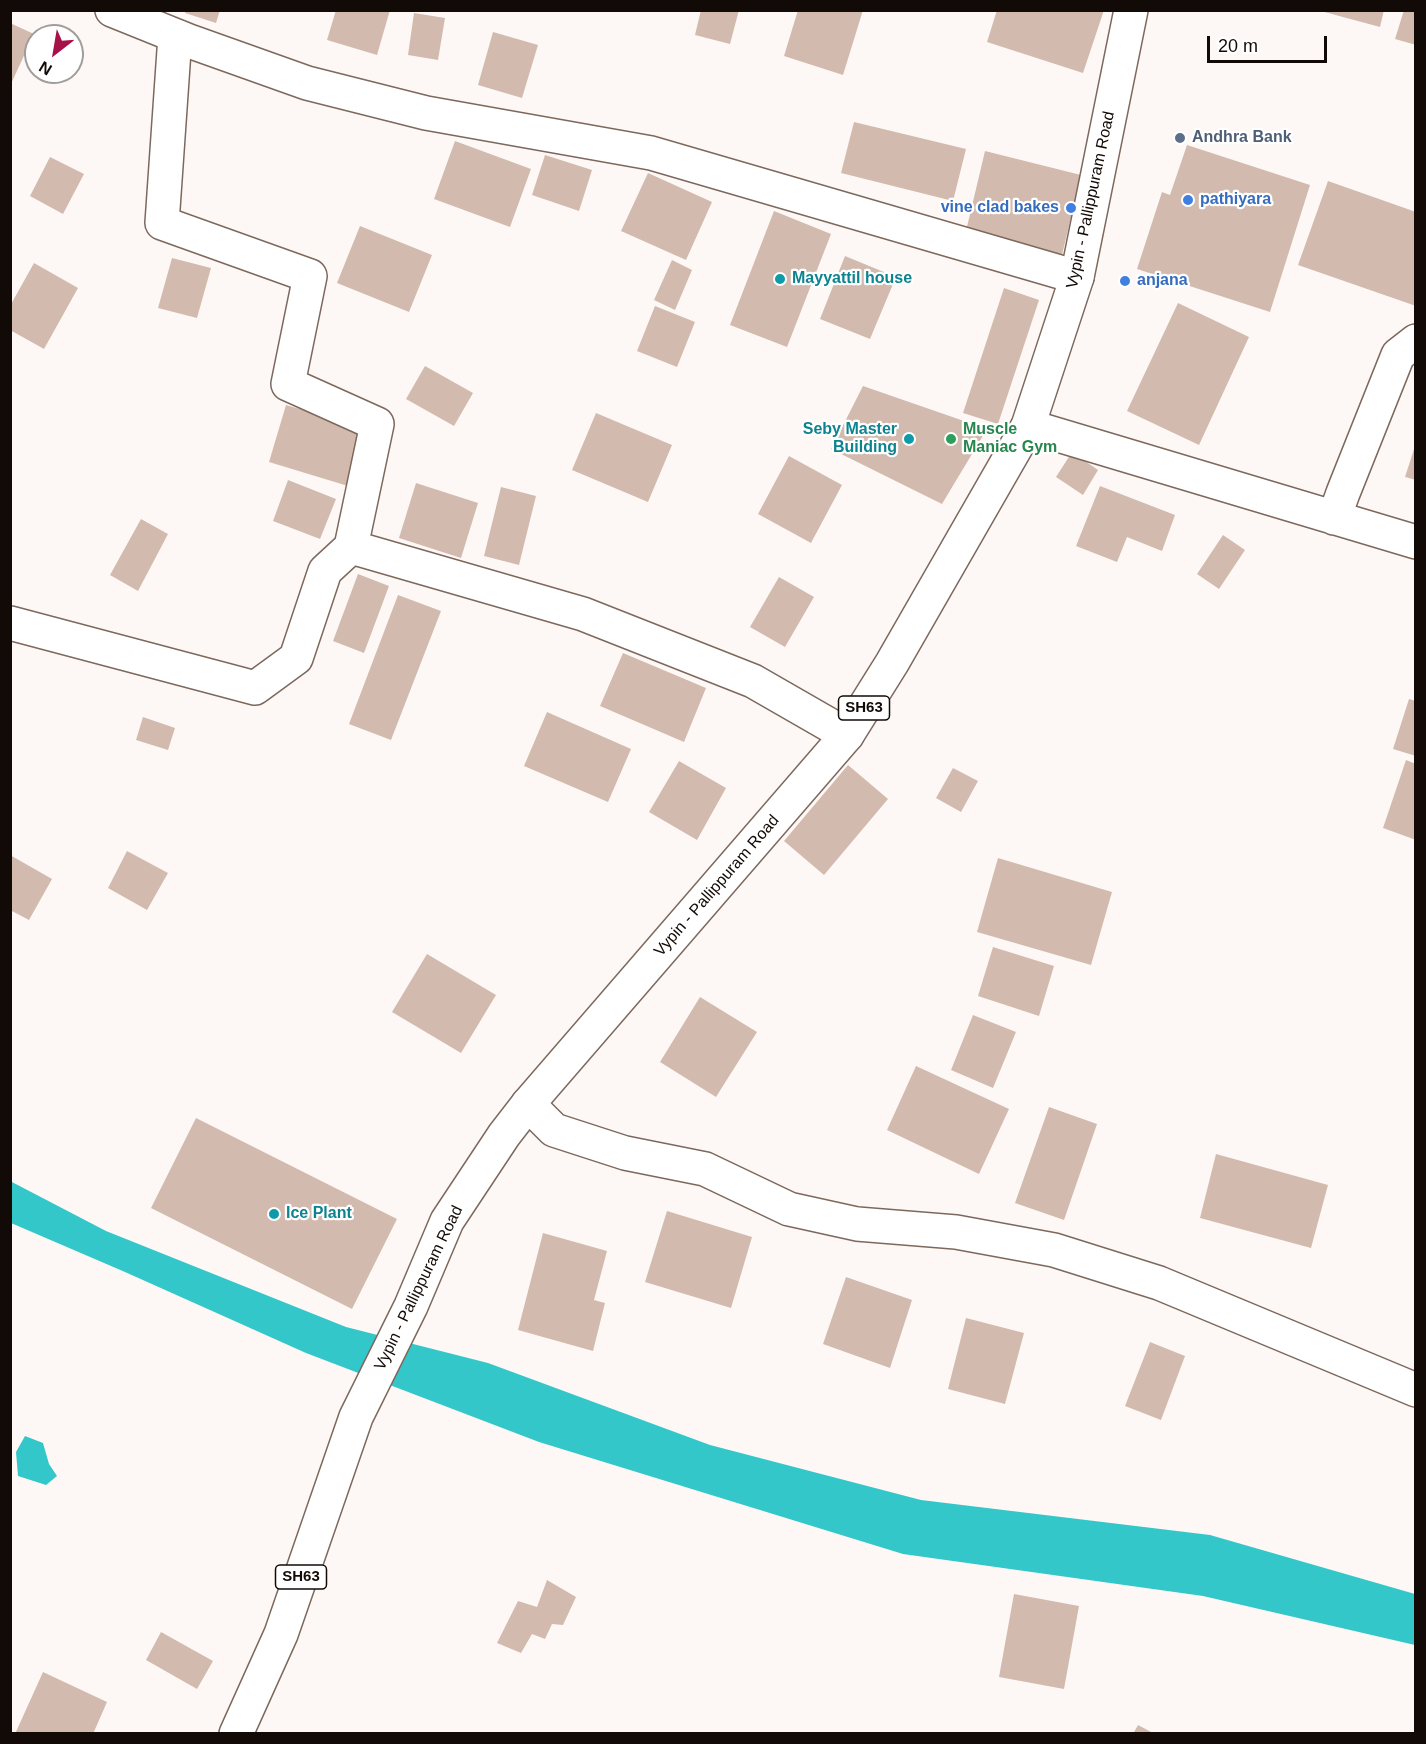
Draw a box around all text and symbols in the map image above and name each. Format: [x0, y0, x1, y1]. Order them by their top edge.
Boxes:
north arrow [24, 24, 84, 84]
scale bar [1210, 24, 1330, 62]
text: 20 m [1218, 36, 1258, 56]
text: N [36, 58, 55, 78]
street label: Vypin - Pallippuram Road [1063, 110, 1119, 290]
place label: Andhra Bank [1192, 128, 1292, 148]
marker: Andhra Bank [1173, 131, 1187, 145]
place label: pathiyara [1200, 190, 1271, 210]
marker: pathiyara [1181, 193, 1195, 207]
place label: vine clad bakes [941, 198, 1059, 218]
marker: vine clad bakes [1064, 201, 1078, 215]
place label: Mayyattil house [792, 269, 912, 289]
place label: anjana [1137, 271, 1188, 291]
marker: Mayyattil house [773, 272, 787, 286]
marker: anjana [1118, 274, 1132, 288]
place label: Seby Master Building [803, 420, 897, 458]
place label: Muscle Maniac Gym [963, 420, 1057, 458]
marker: Seby Master Building [902, 432, 916, 446]
marker: Muscle Maniac Gym [944, 432, 958, 446]
road number: SH63 [838, 696, 890, 720]
street label: Vypin - Pallippuram Road [650, 811, 784, 961]
street label: Vypin - Pallippuram Road [371, 1203, 467, 1373]
place label: Ice Plant [286, 1204, 352, 1224]
marker: Ice Plant [267, 1207, 281, 1221]
road number: SH63 [276, 1565, 326, 1589]

